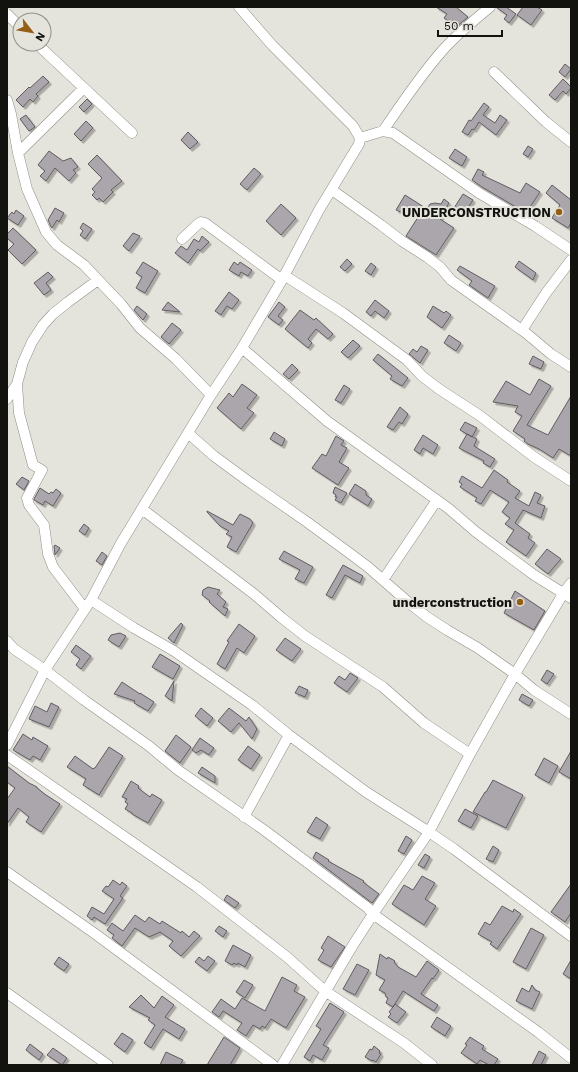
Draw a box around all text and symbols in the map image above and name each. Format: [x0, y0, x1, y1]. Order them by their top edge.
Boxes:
north arrow [12, 12, 52, 52]
scale bar [438, 12, 502, 38]
text: 50 m [444, 19, 474, 33]
text: N [32, 30, 48, 44]
place label: UNDERCONSTRUCTION [402, 205, 551, 220]
marker: UNDERCONSTRUCTION [554, 207, 564, 217]
place label: underconstruction [393, 595, 512, 610]
marker: underconstruction [515, 597, 525, 607]

